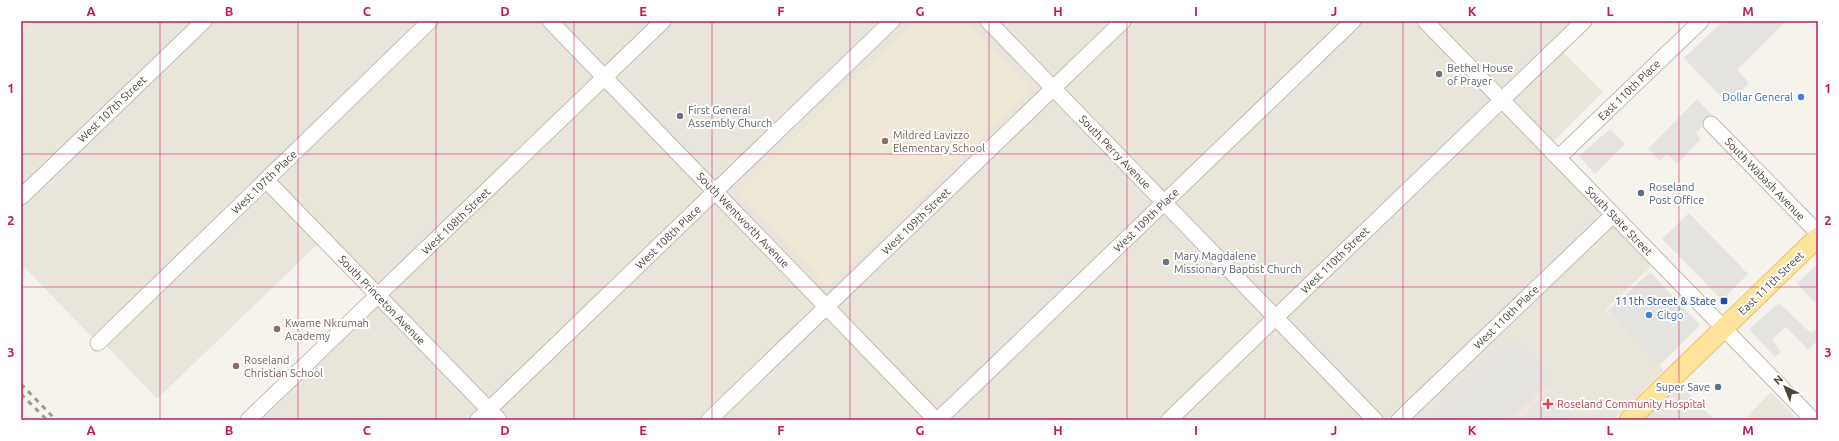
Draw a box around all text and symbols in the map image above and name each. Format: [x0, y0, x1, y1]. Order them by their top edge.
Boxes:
text: A [86, 4, 96, 18]
text: B [225, 4, 234, 18]
text: C [363, 4, 372, 18]
text: D [500, 4, 510, 18]
text: E [639, 4, 647, 18]
text: F [777, 4, 785, 18]
text: G [916, 4, 925, 18]
text: H [1053, 4, 1063, 18]
text: I [1194, 4, 1198, 18]
text: J [1331, 4, 1337, 18]
text: K [1468, 4, 1477, 18]
text: L [1606, 4, 1614, 18]
text: M [1742, 4, 1754, 18]
street label: East 110th Place [1596, 57, 1662, 123]
place label: Bethel House of Prayer [1447, 62, 1513, 87]
marker: Bethel House of Prayer [1434, 69, 1444, 79]
street label: West 107th Street [75, 73, 149, 145]
text: 1 [7, 81, 15, 95]
text: 1 [1824, 81, 1832, 95]
place label: Dollar General [1722, 91, 1793, 103]
marker: Dollar General [1796, 92, 1806, 102]
place label: First General Assembly Church [688, 104, 772, 129]
marker: First General Assembly Church [675, 111, 685, 121]
street label: South Perry Avenue [1077, 113, 1153, 191]
place label: Mildred Lavizzo Elementary School [893, 129, 985, 154]
street label: South Wabash Avenue [1722, 135, 1808, 223]
marker: Mildred Lavizzo Elementary School [880, 136, 890, 146]
street label: West 107th Place [229, 148, 299, 216]
street label: South Wentworth Avenue [694, 170, 792, 270]
place label: Roseland Post Office [1649, 181, 1704, 206]
street label: South State Street [1583, 184, 1655, 258]
street label: West 108th Street [419, 185, 493, 257]
street label: West 109th Street [879, 185, 953, 257]
street label: West 109th Place [1111, 186, 1181, 254]
marker: Roseland Post Office [1636, 188, 1646, 198]
street label: West 108th Place [633, 203, 703, 271]
text: 2 [7, 213, 15, 227]
text: 2 [1824, 213, 1832, 227]
street label: West 110th Street [1298, 224, 1372, 296]
street label: East 111th Street [1736, 248, 1807, 317]
place label: Mary Magdalene Missionary Baptist Church [1174, 250, 1302, 275]
street label: South Princeton Avenue [336, 253, 428, 347]
marker: Mary Magdalene Missionary Baptist Church [1161, 257, 1171, 267]
street label: West 110th Place [1471, 283, 1541, 351]
place label: 111th Street & State [1615, 295, 1716, 307]
marker: 111th Street & State [1719, 296, 1729, 306]
place label: Citgo [1657, 309, 1683, 321]
marker: Citgo [1644, 310, 1654, 320]
place label: Kwame Nkrumah Academy [285, 317, 369, 342]
marker: Kwame Nkrumah Academy [272, 324, 282, 334]
text: 3 [7, 345, 15, 359]
text: 3 [1824, 345, 1832, 359]
place label: Roseland Christian School [244, 354, 323, 379]
marker: Roseland Christian School [231, 361, 241, 371]
north arrow [1765, 367, 1805, 407]
text: N [1771, 372, 1785, 387]
place label: Super Save [1656, 381, 1710, 393]
marker: Super Save [1713, 382, 1723, 392]
marker: Roseland Community Hospital [1542, 398, 1554, 410]
place label: Roseland Community Hospital [1557, 398, 1705, 410]
text: A [86, 423, 96, 437]
text: B [225, 423, 234, 437]
text: C [363, 423, 372, 437]
text: D [500, 423, 510, 437]
text: E [639, 423, 647, 437]
text: F [777, 423, 785, 437]
text: G [916, 423, 925, 437]
text: H [1053, 423, 1063, 437]
text: I [1194, 423, 1198, 437]
text: J [1331, 423, 1337, 437]
text: K [1468, 423, 1477, 437]
text: L [1606, 423, 1614, 437]
text: M [1742, 423, 1754, 437]

